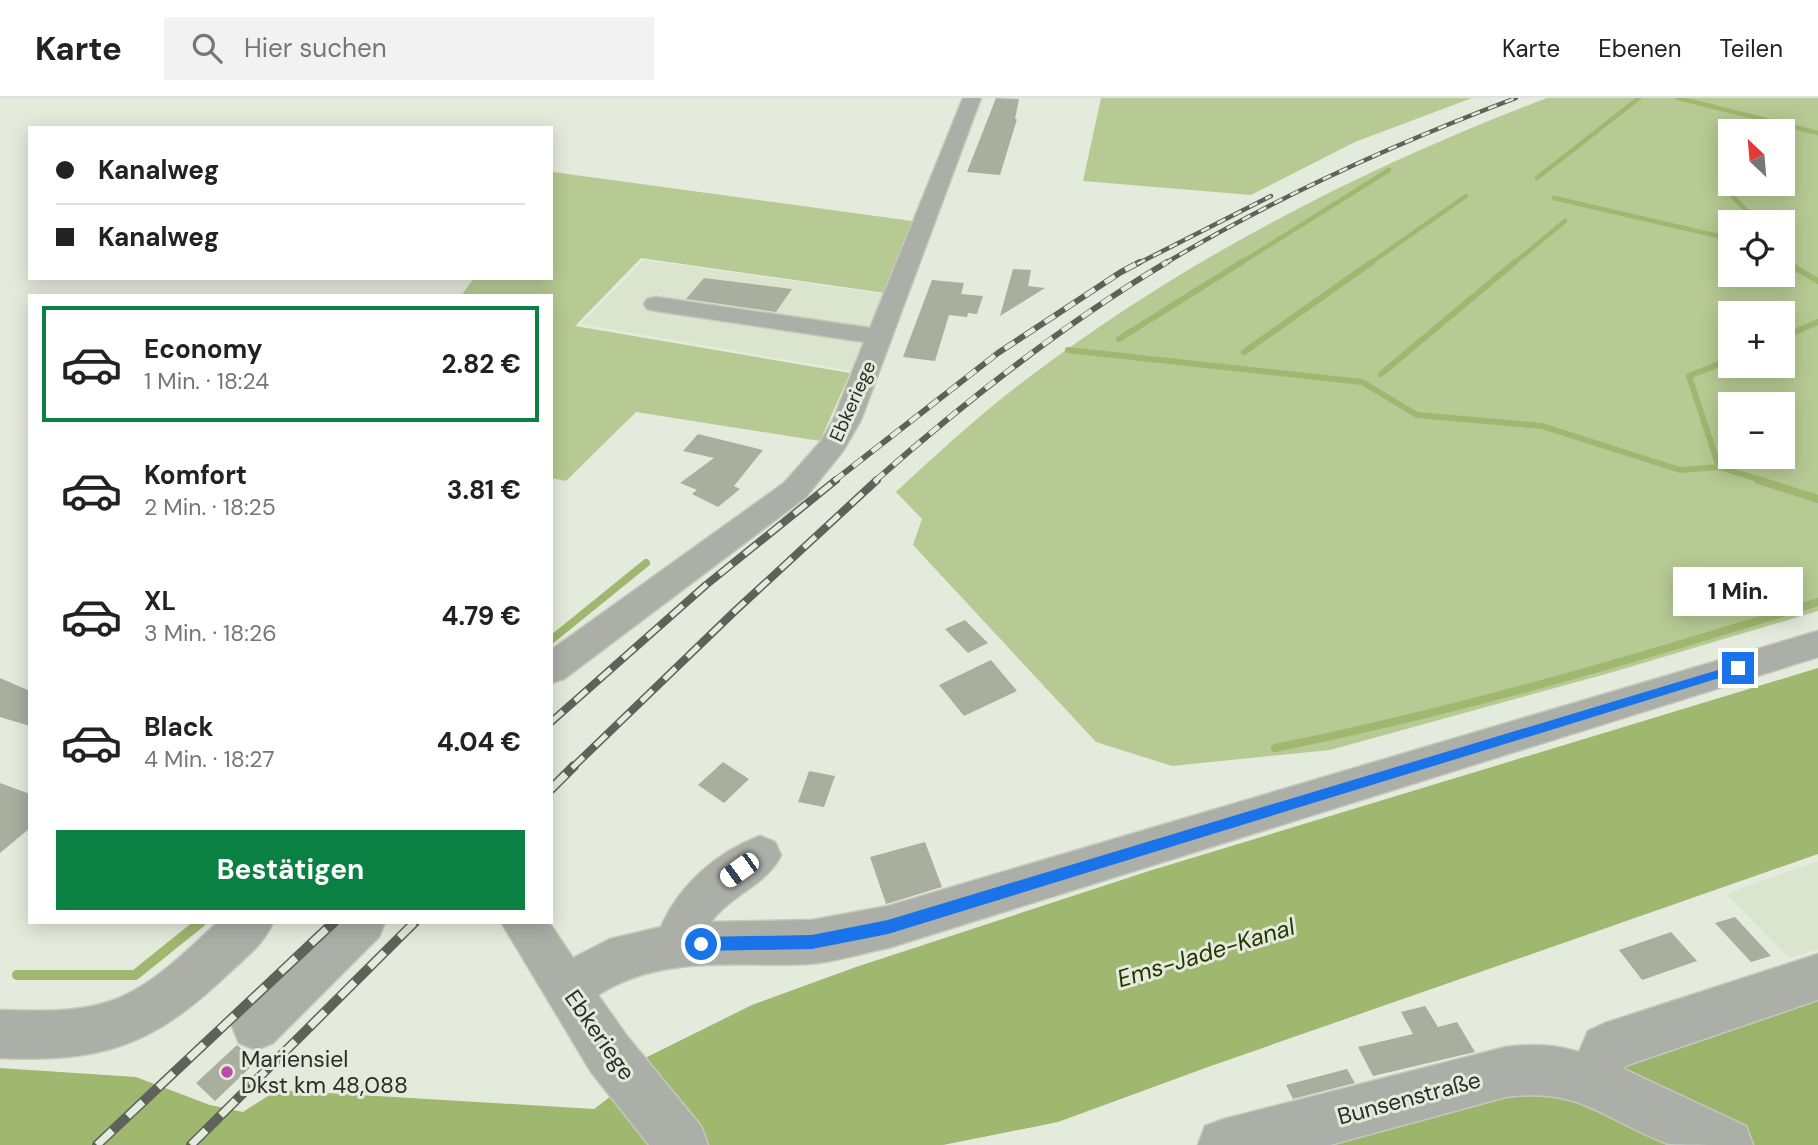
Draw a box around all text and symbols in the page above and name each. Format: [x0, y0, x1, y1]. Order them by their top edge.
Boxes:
search box [164, 17, 654, 80]
text: Karte [35, 27, 122, 70]
icon: search [188, 29, 226, 67]
text: Hier suchen [244, 31, 387, 65]
text: Karte [1502, 33, 1560, 64]
text: Ebenen [1598, 33, 1682, 64]
text: Teilen [1720, 33, 1783, 64]
north arrow [1718, 119, 1796, 196]
map controls [1718, 119, 1795, 469]
text: Kanalweg [98, 153, 219, 187]
button: locate [1718, 210, 1795, 287]
text: Kanalweg [98, 220, 219, 254]
button: + [1718, 301, 1795, 378]
text: Economy [144, 332, 262, 366]
icon: car [60, 333, 123, 396]
text: 2.82 € [442, 347, 521, 381]
street label: Ebkeriege [824, 357, 881, 445]
text: 1 Min. · 18:24 [144, 366, 269, 396]
button: − [1718, 392, 1795, 469]
text: Komfort [144, 458, 247, 492]
icon: car [60, 459, 123, 522]
text: 3.81 € [447, 473, 521, 507]
text: 2 Min. · 18:25 [144, 492, 276, 522]
callout: 1 Min. [1673, 566, 1803, 616]
text: 1 Min. [1708, 576, 1768, 606]
text: XL [144, 584, 176, 618]
icon: car [60, 585, 123, 648]
text: 4.79 € [441, 599, 521, 633]
text: 3 Min. · 18:26 [144, 618, 277, 648]
route end [1722, 652, 1754, 684]
text: Black [144, 710, 214, 744]
icon: car [60, 711, 123, 774]
text: 4.04 € [437, 725, 521, 759]
text: 4 Min. · 18:27 [144, 744, 274, 774]
button: Bestätigen [56, 830, 525, 910]
car [716, 849, 763, 891]
water label: Ems-Jade-Kanal [1113, 911, 1299, 994]
route start [685, 928, 717, 960]
street label: Ebkeriege [558, 984, 642, 1086]
place label: Mariensiel Dkst km 48,088 [241, 1044, 408, 1100]
marker: Mariensiel Dkst km 48,088 [219, 1064, 235, 1080]
street label: Bunsenstraße [1334, 1064, 1484, 1132]

